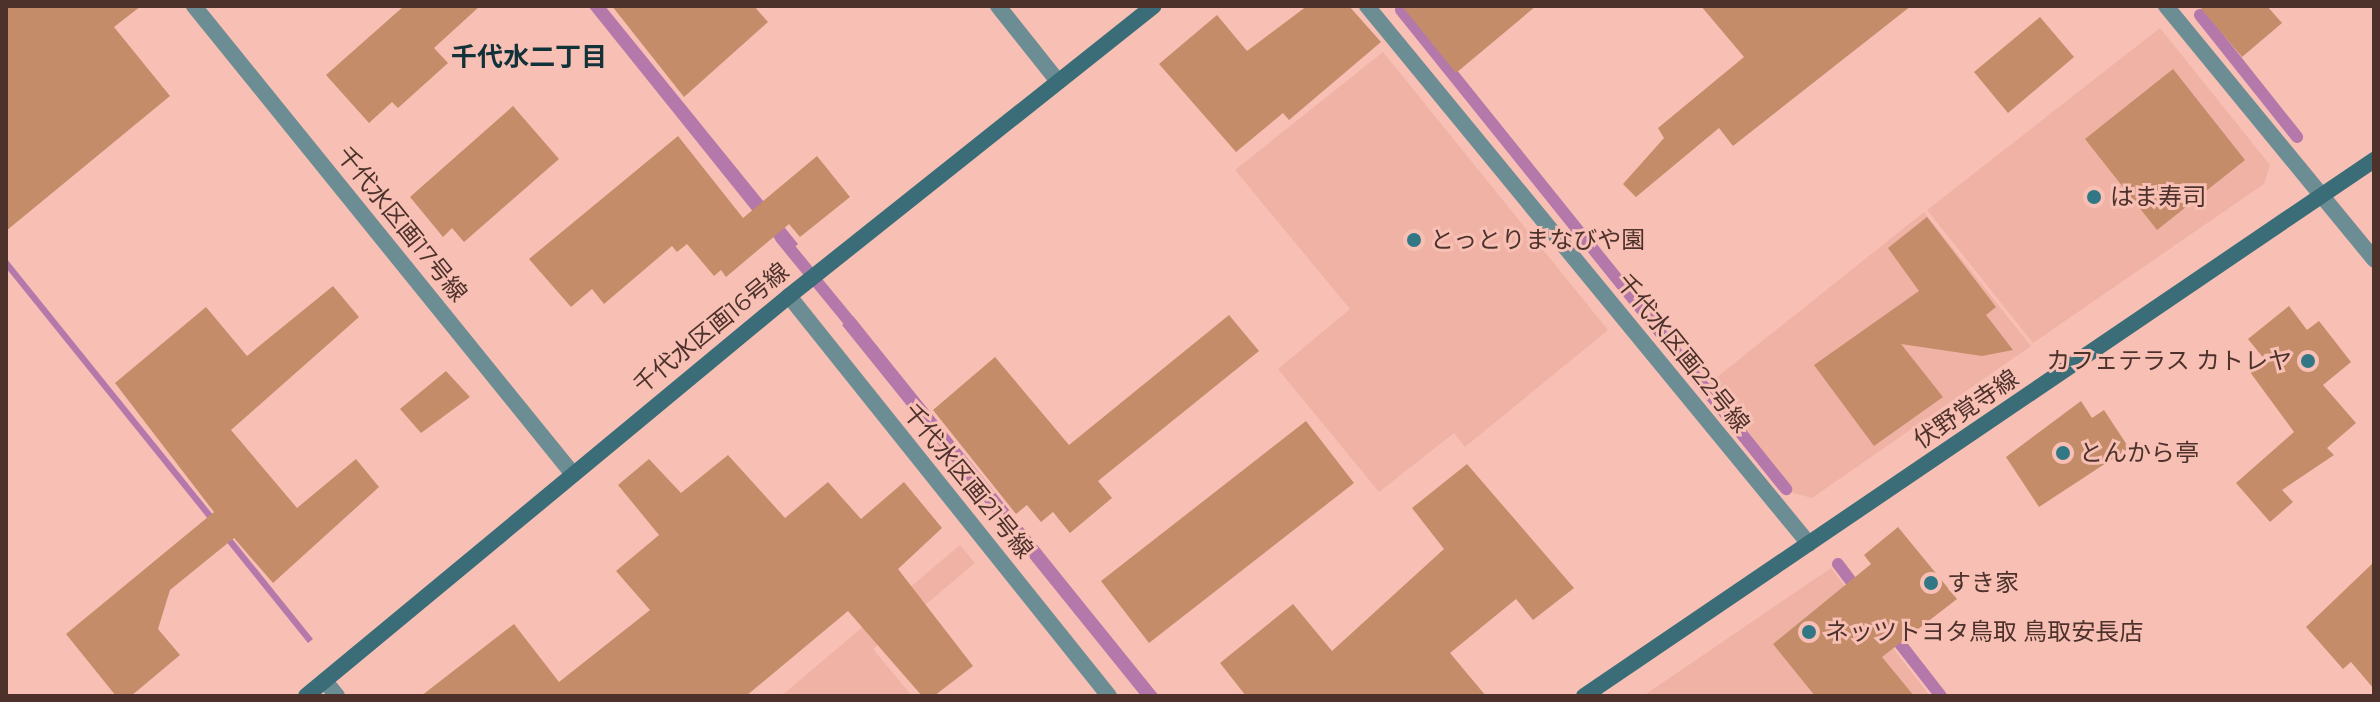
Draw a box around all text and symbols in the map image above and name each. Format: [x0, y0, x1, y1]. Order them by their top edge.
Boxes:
district label: 千代水二丁目 [451, 42, 607, 74]
street label: 千代水区画17号線 [331, 141, 473, 307]
place label: はま寿司 [2110, 183, 2206, 211]
marker: はま寿司 [2085, 188, 2103, 206]
place label: とっとりまなびや園 [1430, 226, 1646, 254]
marker: とっとりまなびや園 [1405, 231, 1423, 249]
street label: 千代水区画16号線 [628, 257, 794, 399]
street label: 千代水区画22号線 [1610, 268, 1756, 438]
place label: カフェテラス カトレヤ [2046, 347, 2292, 375]
marker: カフェテラス カトレヤ [2299, 352, 2317, 370]
street label: 伏野覚寺線 [1908, 364, 2024, 454]
street label: 千代水区画21号線 [897, 398, 1039, 564]
place label: とんから亭 [2079, 439, 2199, 467]
marker: とんから亭 [2054, 444, 2072, 462]
place label: すき家 [1947, 569, 2019, 597]
marker: すき家 [1922, 574, 1940, 592]
place label: ネッツトヨタ鳥取 鳥取安長店 [1825, 618, 2143, 646]
marker: ネッツトヨタ鳥取 鳥取安長店 [1800, 623, 1818, 641]

